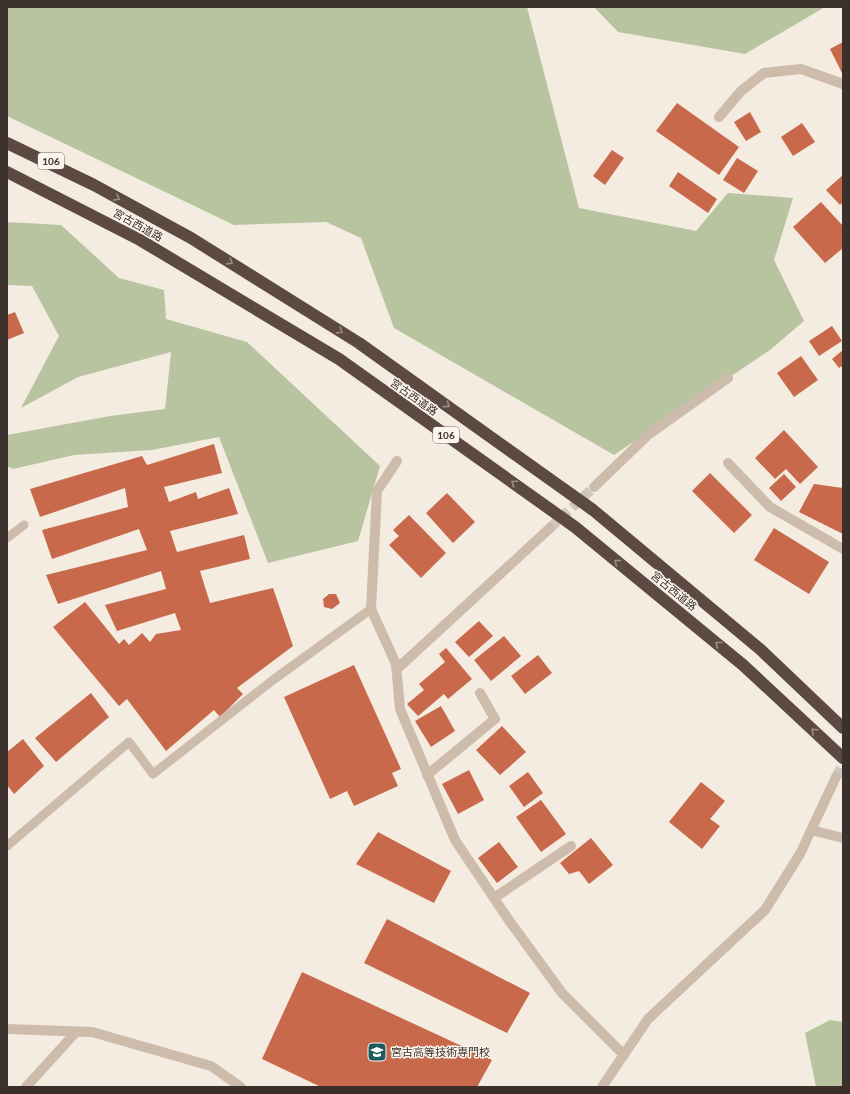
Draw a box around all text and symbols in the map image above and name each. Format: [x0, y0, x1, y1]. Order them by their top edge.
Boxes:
road number: 106 [38, 153, 64, 169]
one-way arrow [113, 193, 120, 200]
street label: 宮古西道路 [111, 206, 165, 244]
one-way arrow [226, 258, 233, 265]
one-way arrow [336, 326, 343, 334]
street label: 宮古西道路 [388, 375, 441, 418]
one-way arrow [443, 400, 450, 408]
road number: 106 [433, 427, 459, 443]
one-way arrow [511, 481, 518, 488]
one-way arrow [615, 559, 622, 566]
street label: 宮古西道路 [649, 568, 700, 613]
one-way arrow [715, 642, 723, 649]
one-way arrow [812, 729, 819, 736]
school or university icon: 宮古高等技術専門校 [366, 1041, 388, 1063]
place label: 宮古高等技術専門校 [391, 1045, 490, 1058]

